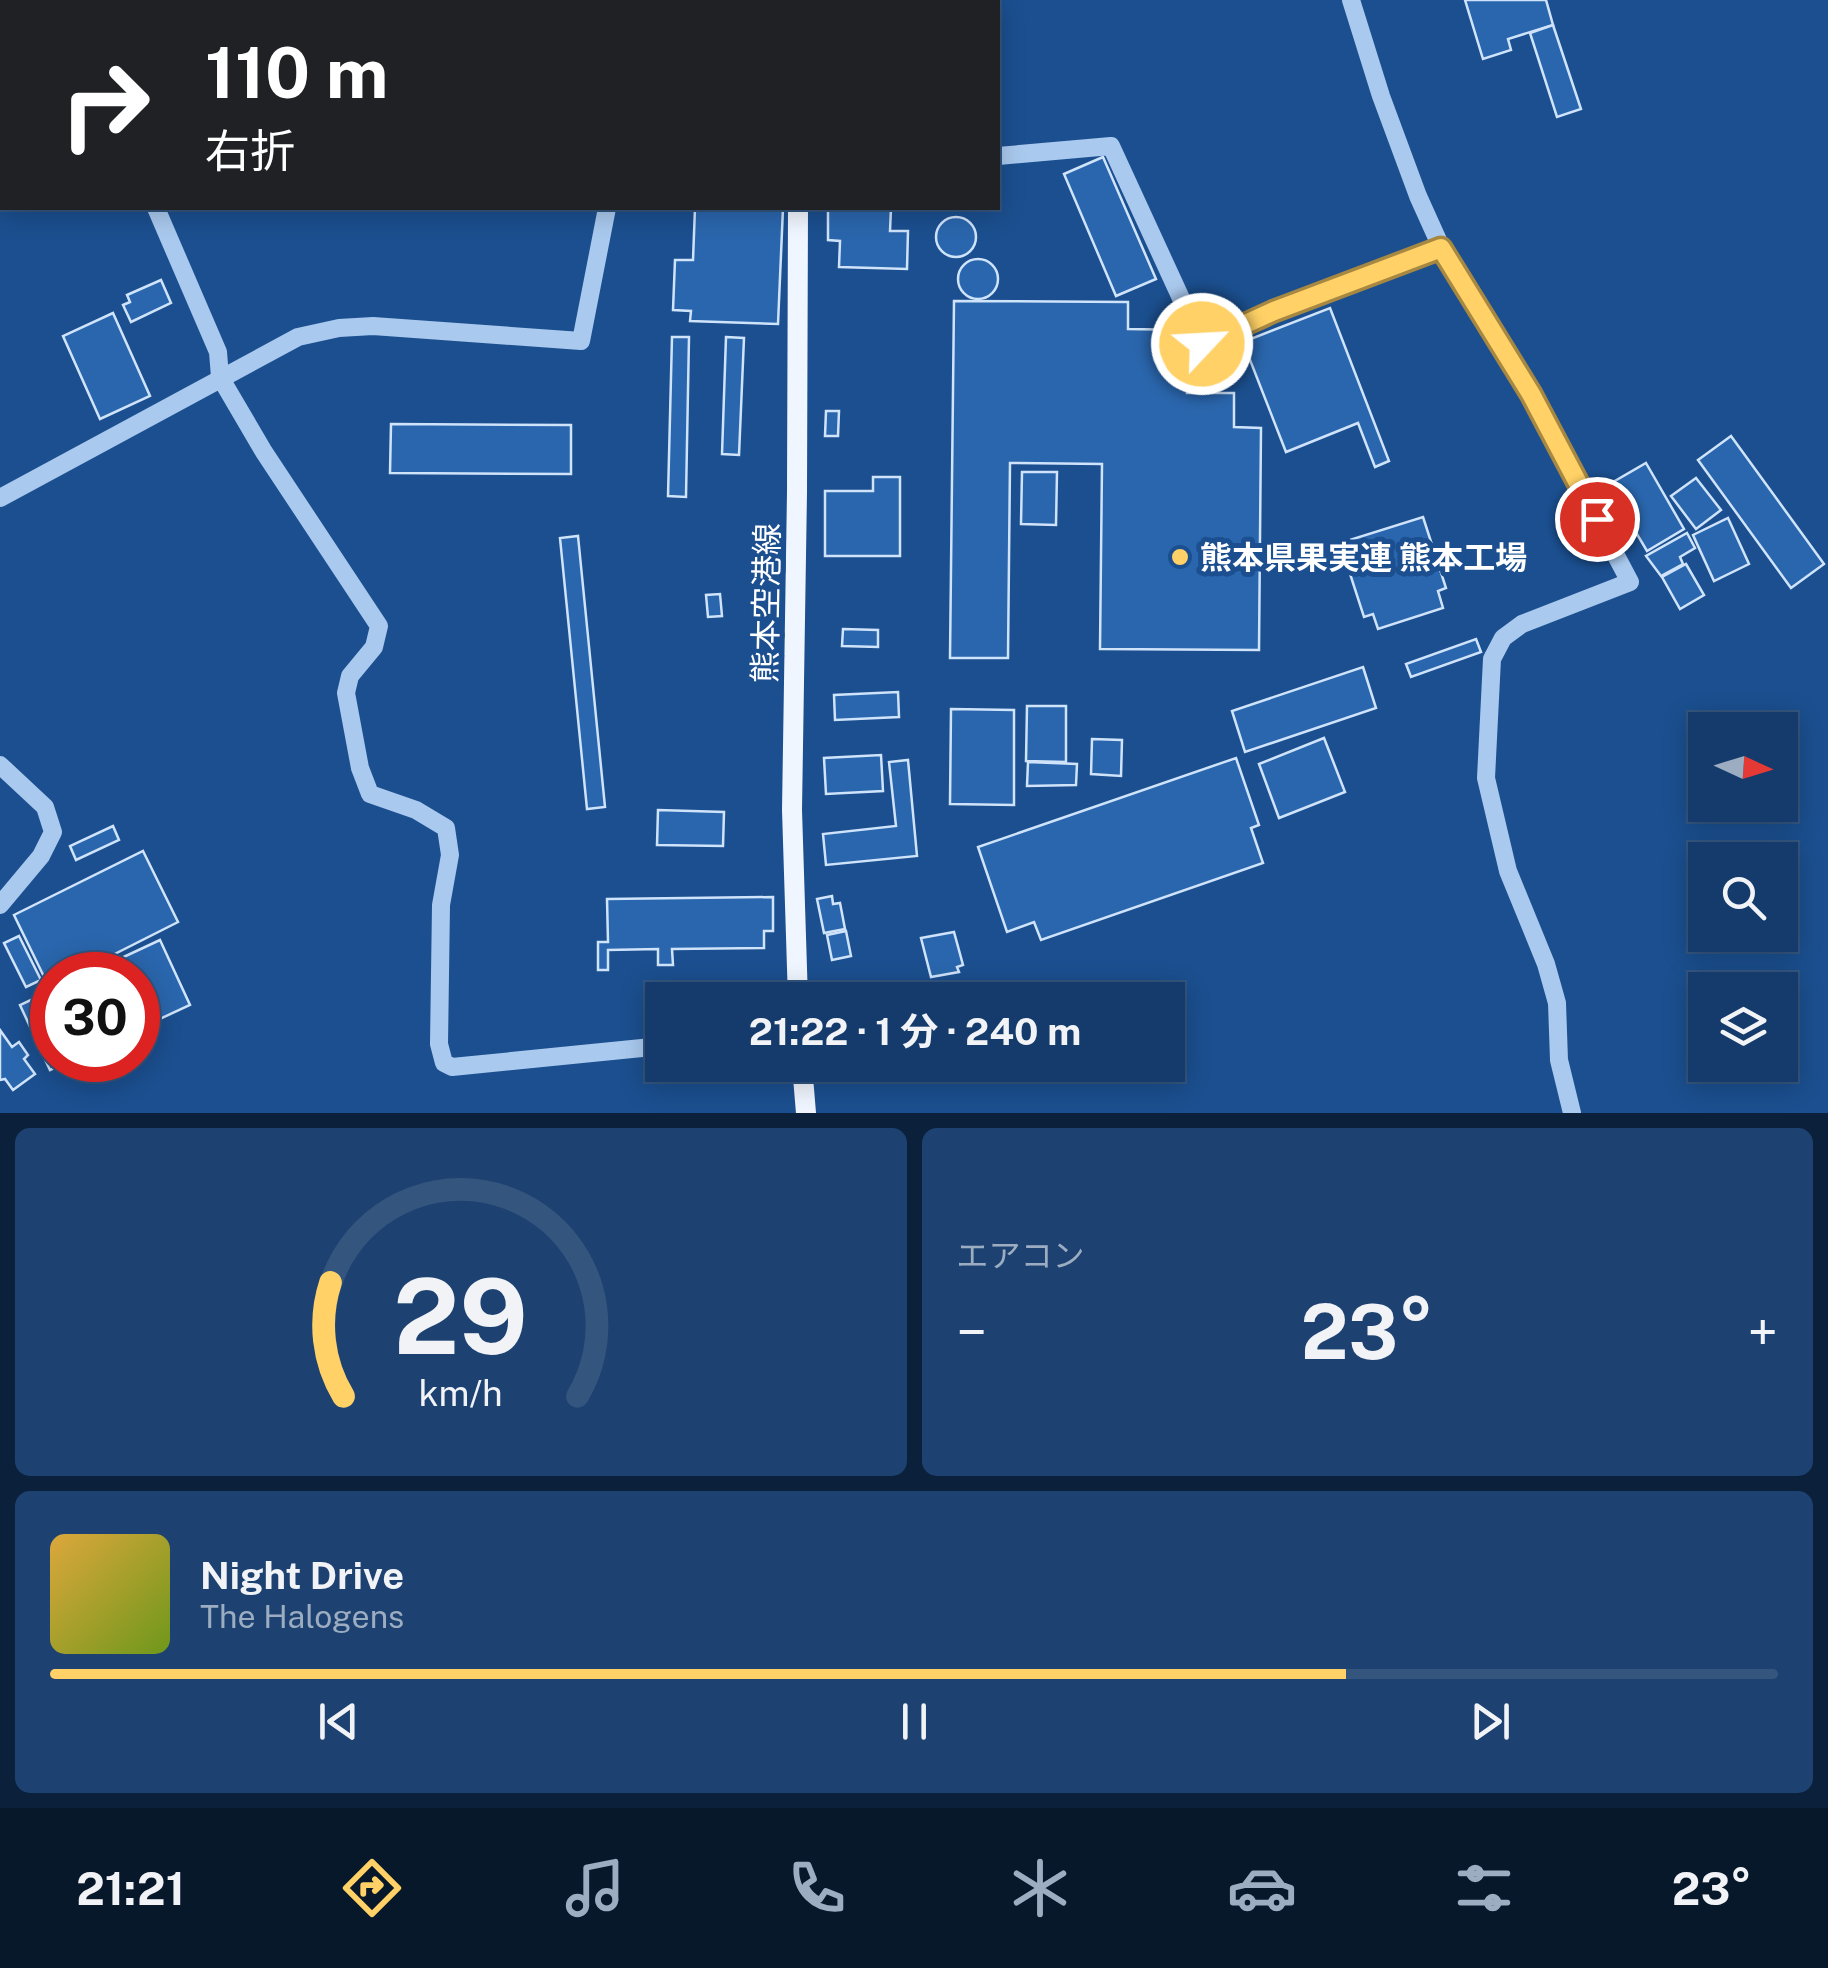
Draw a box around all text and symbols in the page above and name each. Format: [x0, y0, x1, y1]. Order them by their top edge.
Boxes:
text: 110 m [205, 31, 389, 114]
icon: right [40, 40, 170, 170]
text: 右折 [205, 124, 295, 177]
position arrow [1150, 292, 1254, 396]
pin [1555, 477, 1640, 562]
icon: arrive [1570, 492, 1625, 547]
street label: 熊本空港線 [746, 523, 786, 683]
place label: 熊本県果実連 熊本工場 [1200, 539, 1527, 576]
marker: 熊本県果実連 熊本工場 [1169, 546, 1191, 568]
north arrow [1688, 712, 1798, 822]
map controls [1688, 712, 1798, 1082]
button: search [1688, 842, 1798, 952]
speed limit sign: 30 [30, 952, 160, 1082]
button: layers [1688, 972, 1798, 1082]
text: 21:22 · 1 分 · 240 m [749, 1009, 1081, 1054]
text: エアコン [957, 1237, 1085, 1274]
text: 29 [393, 1255, 528, 1377]
text: 23° [1301, 1288, 1434, 1376]
text: − [957, 1300, 987, 1364]
text: + [1748, 1300, 1778, 1364]
text: km/h [419, 1372, 503, 1414]
text: Night Drive [200, 1553, 404, 1598]
text: The Halogens [200, 1598, 404, 1635]
icon: previous [311, 1694, 366, 1749]
icon: pause [887, 1694, 942, 1749]
icon: next [1463, 1694, 1518, 1749]
icon: directions [337, 1853, 407, 1923]
icon: music [560, 1853, 630, 1923]
icon: phone [782, 1853, 852, 1923]
icon: climate [1005, 1853, 1075, 1923]
icon: car [1227, 1853, 1297, 1923]
icon: filters [1449, 1853, 1519, 1923]
text: 21:21 [76, 1862, 185, 1915]
text: 23° [1672, 1862, 1752, 1915]

